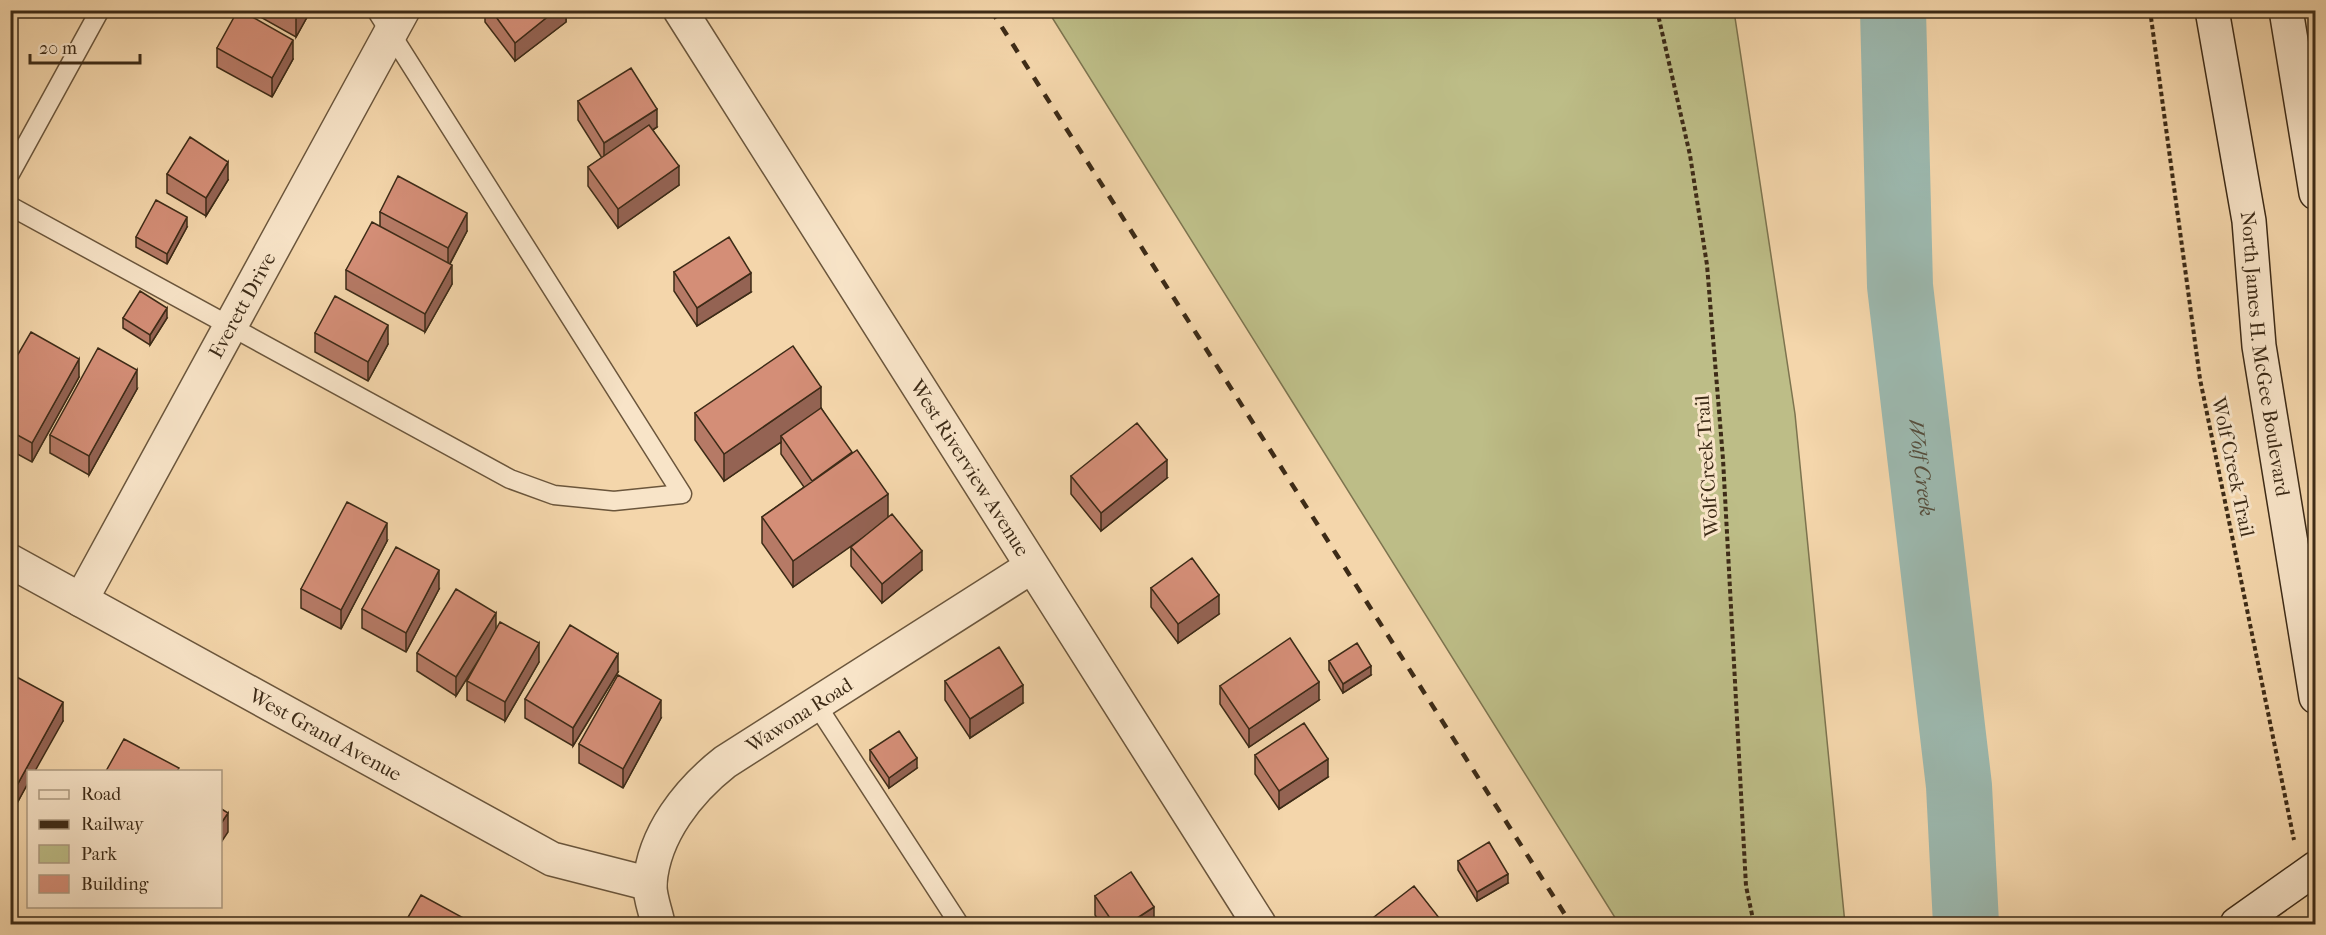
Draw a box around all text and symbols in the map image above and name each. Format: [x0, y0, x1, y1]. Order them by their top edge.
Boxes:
scale bar [30, 27, 140, 65]
text: 20 m [39, 38, 77, 59]
street label: North James H. McGee Boulevard [2236, 209, 2295, 499]
street label: Everett Drive [204, 248, 280, 362]
street label: West Riverview Avenue [905, 374, 1035, 560]
street label: Wolf Creek Trail [1691, 394, 1723, 539]
street label: Wolf Creek Trail [2207, 394, 2259, 539]
water label: Wolf Creek [1904, 418, 1939, 518]
street label: Wawona Road [741, 672, 857, 758]
street label: West Grand Avenue [244, 683, 406, 786]
legend [27, 770, 222, 908]
text: Road [81, 784, 121, 805]
text: Railway [81, 814, 145, 835]
text: Park [81, 844, 118, 865]
text: Building [81, 874, 149, 895]

